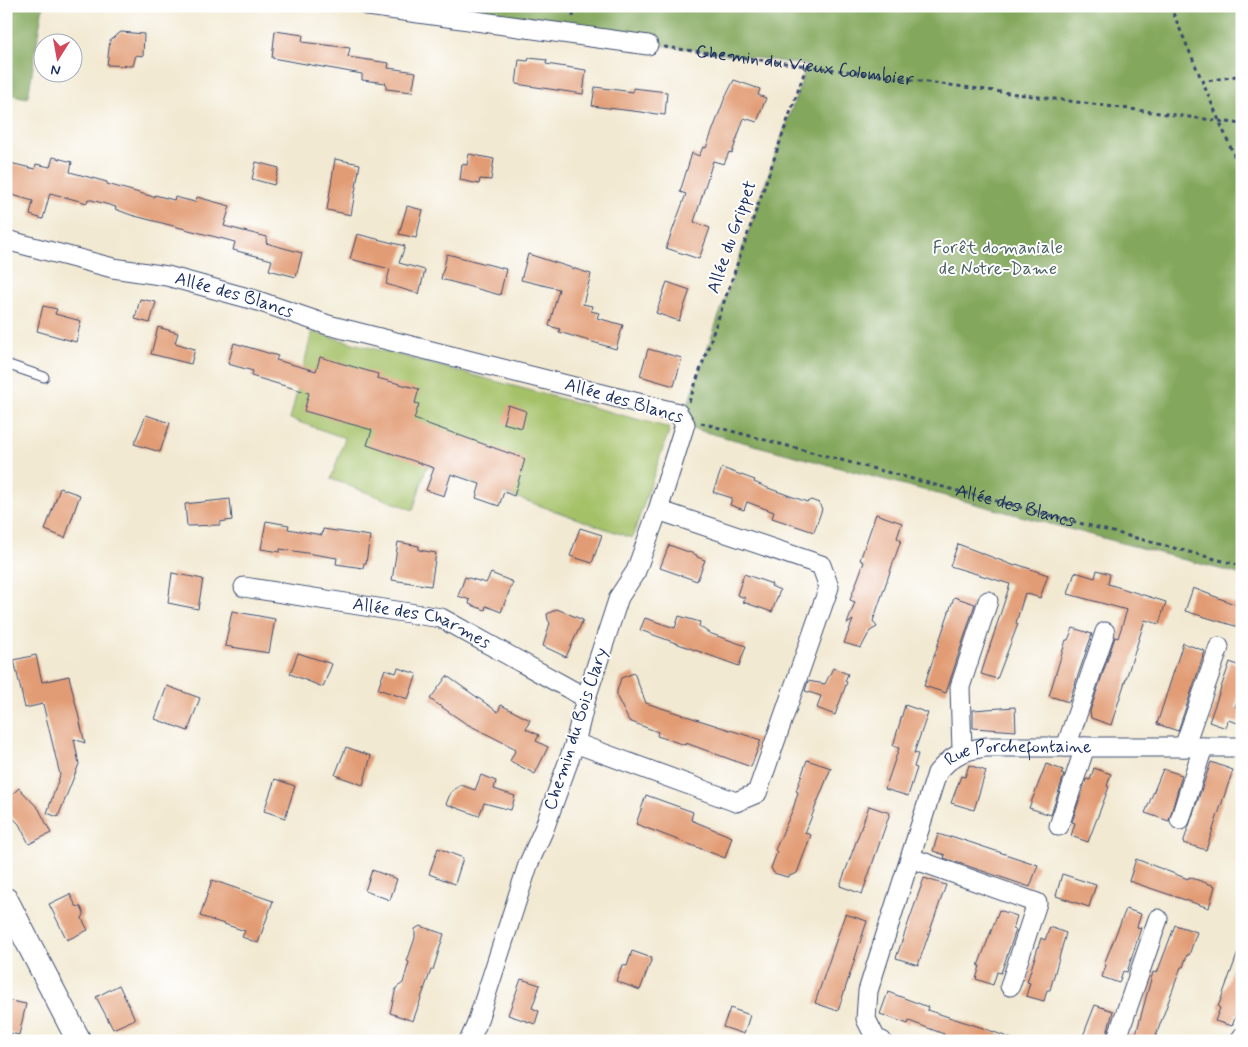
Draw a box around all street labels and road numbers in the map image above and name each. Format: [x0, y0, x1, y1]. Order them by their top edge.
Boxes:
street label: Chemin du Vieux Colombier [694, 39, 916, 92]
street label: Allée du Grippet [701, 177, 763, 297]
street label: Allée des Blancs [172, 267, 297, 324]
street label: Allée des Blancs [562, 373, 686, 429]
street label: Allée des Blancs [953, 479, 1078, 533]
street label: Allée des Charmes [351, 592, 495, 655]
street label: Chemin du Bois Clary [538, 645, 614, 813]
street label: Rue Porchefontaine [940, 735, 1091, 772]

